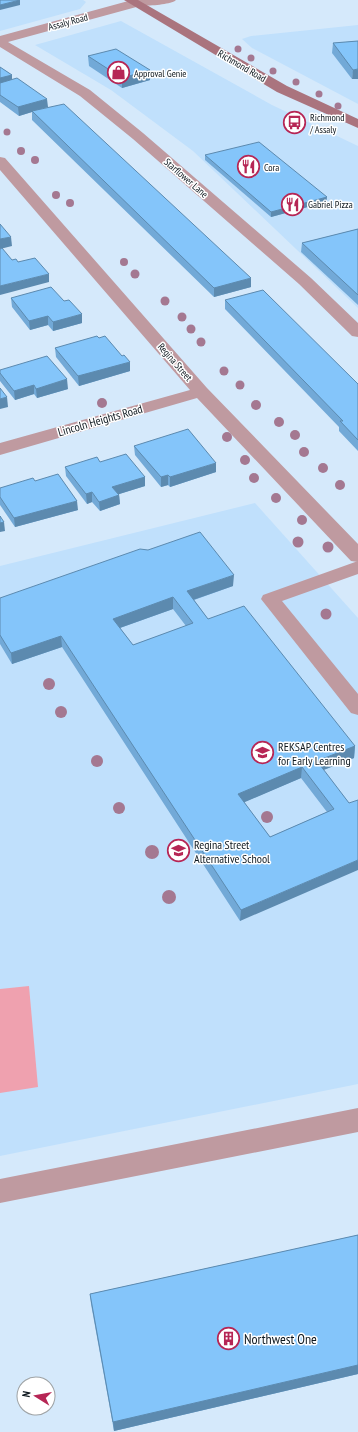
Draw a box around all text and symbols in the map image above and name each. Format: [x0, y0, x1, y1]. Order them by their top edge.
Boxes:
street label: Assaly Road [47, 10, 89, 34]
street label: Richmond Road [216, 47, 268, 85]
shop icon: Approval Genie [106, 60, 132, 86]
place label: Approval Genie [134, 67, 186, 80]
bus stop icon: Richmond / Assaly [282, 110, 308, 136]
place label: Richmond / Assaly [309, 111, 344, 136]
restaurant icon: Cora [235, 154, 261, 180]
street label: Starflower Lane [161, 155, 211, 201]
place label: Cora [264, 161, 279, 174]
restaurant icon: Gabriel Pizza [279, 191, 305, 217]
place label: Gabriel Pizza [308, 198, 353, 211]
street label: Regina Street [155, 340, 195, 384]
street label: Lincoln Heights Road [56, 401, 144, 439]
place label: REKSAP Centres for Early Learning [278, 739, 351, 768]
school or university icon: REKSAP Centres for Early Learning [250, 740, 276, 766]
place label: Regina Street Alternative School [194, 837, 270, 866]
school or university icon: Regina Street Alternative School [166, 838, 192, 864]
building icon: Northwest One [215, 1326, 241, 1352]
place label: Northwest One [244, 1330, 317, 1348]
north arrow [16, 1376, 56, 1416]
text: N [19, 1390, 34, 1398]

